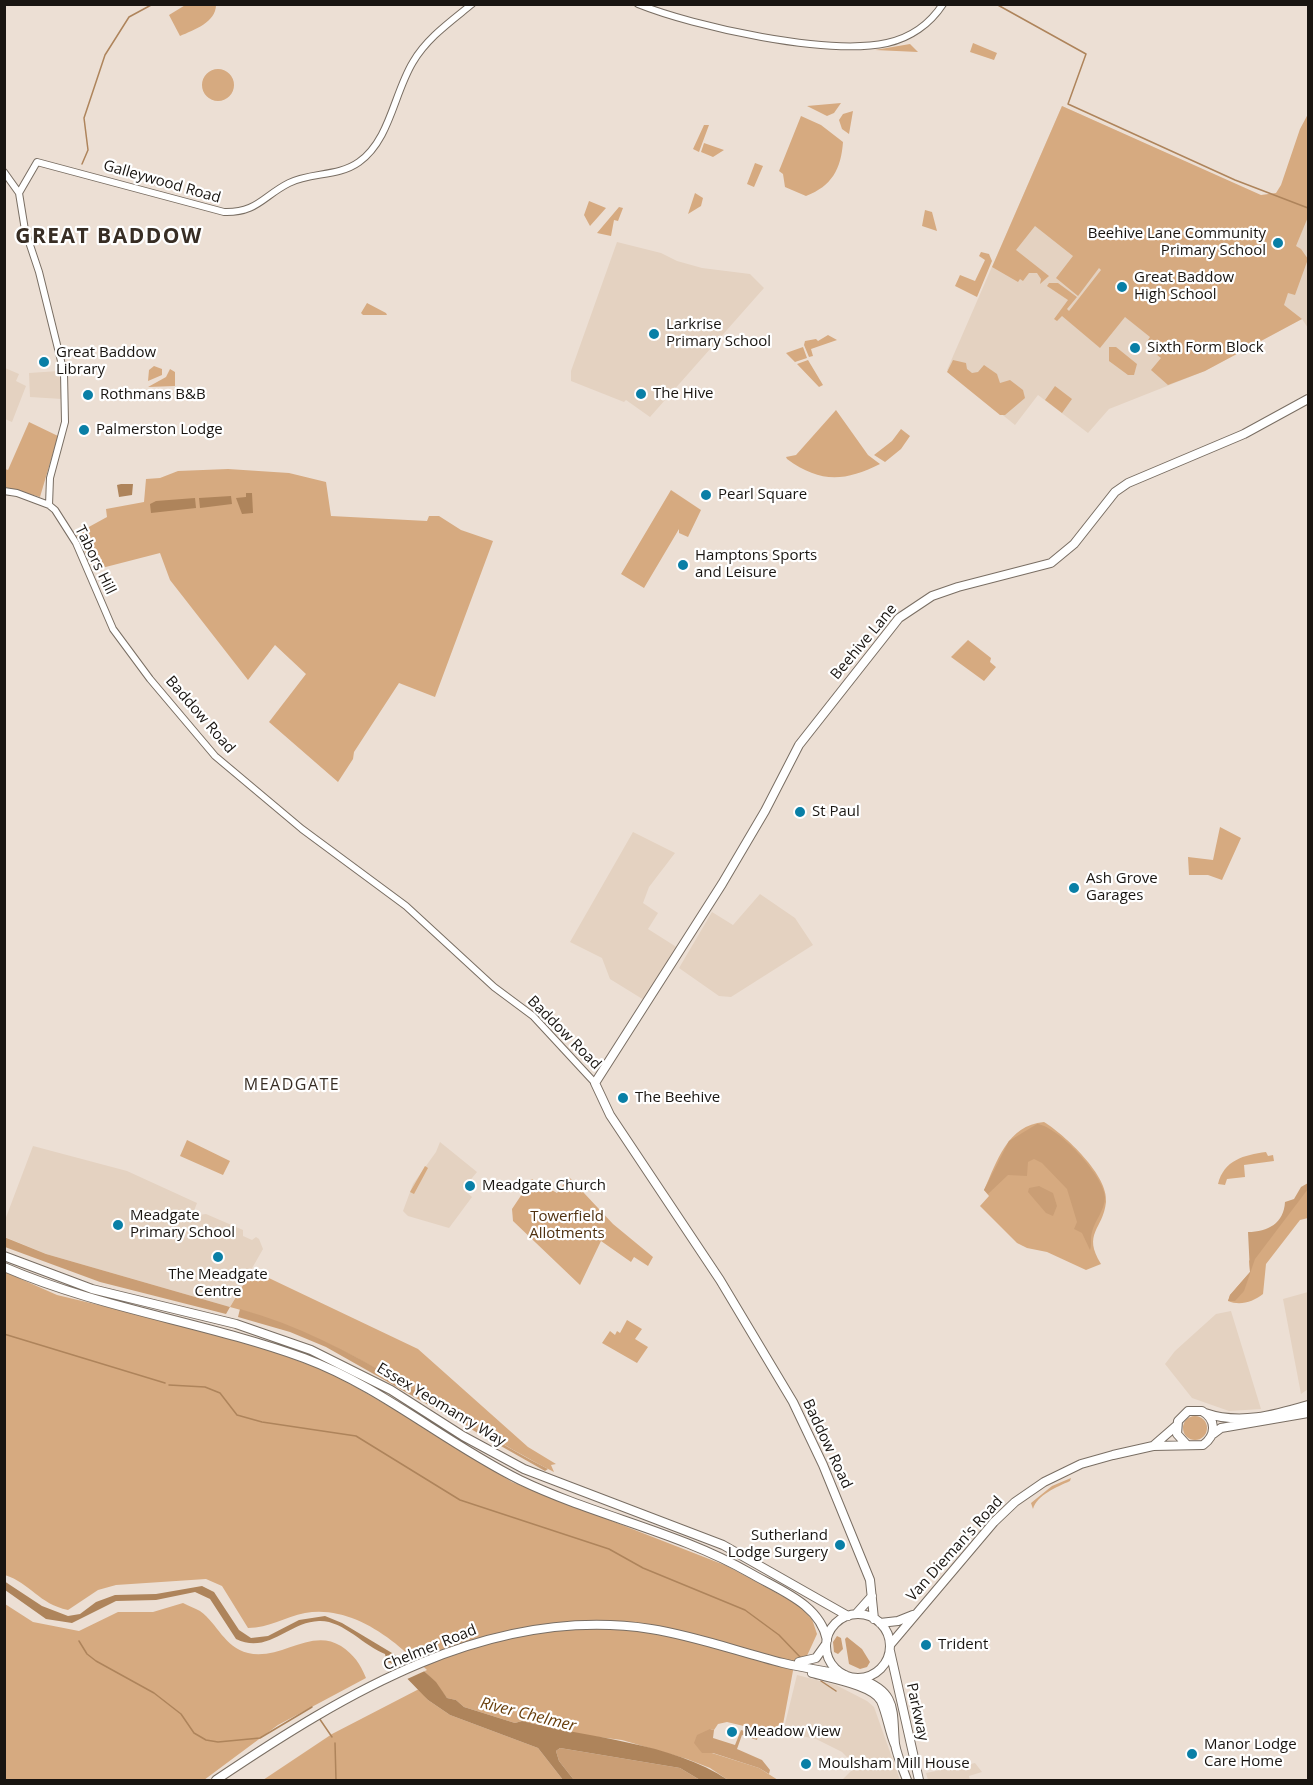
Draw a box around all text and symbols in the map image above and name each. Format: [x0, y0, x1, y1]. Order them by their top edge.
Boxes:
street label: Galleywood Road [101, 157, 223, 207]
district label: GREAT BADDOW [15, 224, 203, 250]
place label: Beehive Lane Community Primary School [1088, 225, 1266, 260]
marker: Beehive Lane Community Primary School [1271, 236, 1285, 250]
place label: Great Baddow High School [1134, 269, 1234, 304]
marker: Great Baddow High School [1115, 280, 1129, 294]
place label: Larkrise Primary School [666, 316, 771, 351]
marker: Larkrise Primary School [647, 327, 661, 341]
place label: Sixth Form Block [1147, 339, 1264, 357]
marker: Sixth Form Block [1128, 341, 1142, 355]
place label: Great Baddow Library [56, 344, 156, 379]
marker: Great Baddow Library [37, 355, 51, 369]
place label: The Hive [653, 385, 714, 403]
place label: Rothmans B&B [100, 386, 206, 404]
marker: The Hive [634, 387, 648, 401]
marker: Rothmans B&B [81, 388, 95, 402]
place label: Palmerston Lodge [96, 421, 223, 439]
marker: Palmerston Lodge [77, 423, 91, 437]
place label: Pearl Square [718, 486, 807, 504]
marker: Pearl Square [699, 488, 713, 502]
street label: Tabors Hill [71, 523, 119, 597]
place label: Hamptons Sports and Leisure [695, 547, 817, 582]
marker: Hamptons Sports and Leisure [676, 558, 690, 572]
street label: Beehive Lane [827, 601, 901, 683]
street label: Baddow Road [161, 673, 239, 757]
place label: St Paul [812, 803, 860, 821]
marker: St Paul [793, 805, 807, 819]
place label: Ash Grove Garages [1086, 870, 1158, 905]
marker: Ash Grove Garages [1067, 881, 1081, 895]
street label: Baddow Road [523, 992, 605, 1074]
district label: MEADGATE [244, 1075, 340, 1095]
place label: The Beehive [635, 1089, 720, 1107]
marker: The Beehive [616, 1091, 630, 1105]
place label: Meadgate Church [482, 1177, 606, 1195]
marker: Meadgate Church [463, 1179, 477, 1193]
place label: Meadgate Primary School [130, 1207, 235, 1242]
park label: Towerfield Allotments [529, 1208, 605, 1243]
marker: Meadgate Primary School [111, 1218, 125, 1232]
marker: The Meadgate Centre [211, 1250, 225, 1264]
place label: The Meadgate Centre [168, 1266, 268, 1301]
street label: Essex Yeomanry Way [373, 1359, 509, 1451]
street label: Baddow Road [798, 1396, 856, 1492]
street label: Van Dieman's Road [903, 1493, 1007, 1605]
place label: Sutherland Lodge Surgery [728, 1527, 828, 1562]
marker: Sutherland Lodge Surgery [833, 1538, 847, 1552]
street label: Chelmer Road [381, 1621, 479, 1675]
place label: Trident [938, 1636, 988, 1654]
marker: Trident [919, 1638, 933, 1652]
street label: Parkway [902, 1681, 932, 1743]
water label: River Chelmer [478, 1694, 578, 1736]
place label: Meadow View [744, 1723, 841, 1741]
marker: Meadow View [725, 1725, 739, 1739]
place label: Manor Lodge Care Home [1204, 1736, 1297, 1771]
marker: Manor Lodge Care Home [1185, 1747, 1199, 1761]
place label: Moulsham Mill House [818, 1755, 970, 1773]
marker: Moulsham Mill House [799, 1757, 813, 1771]

